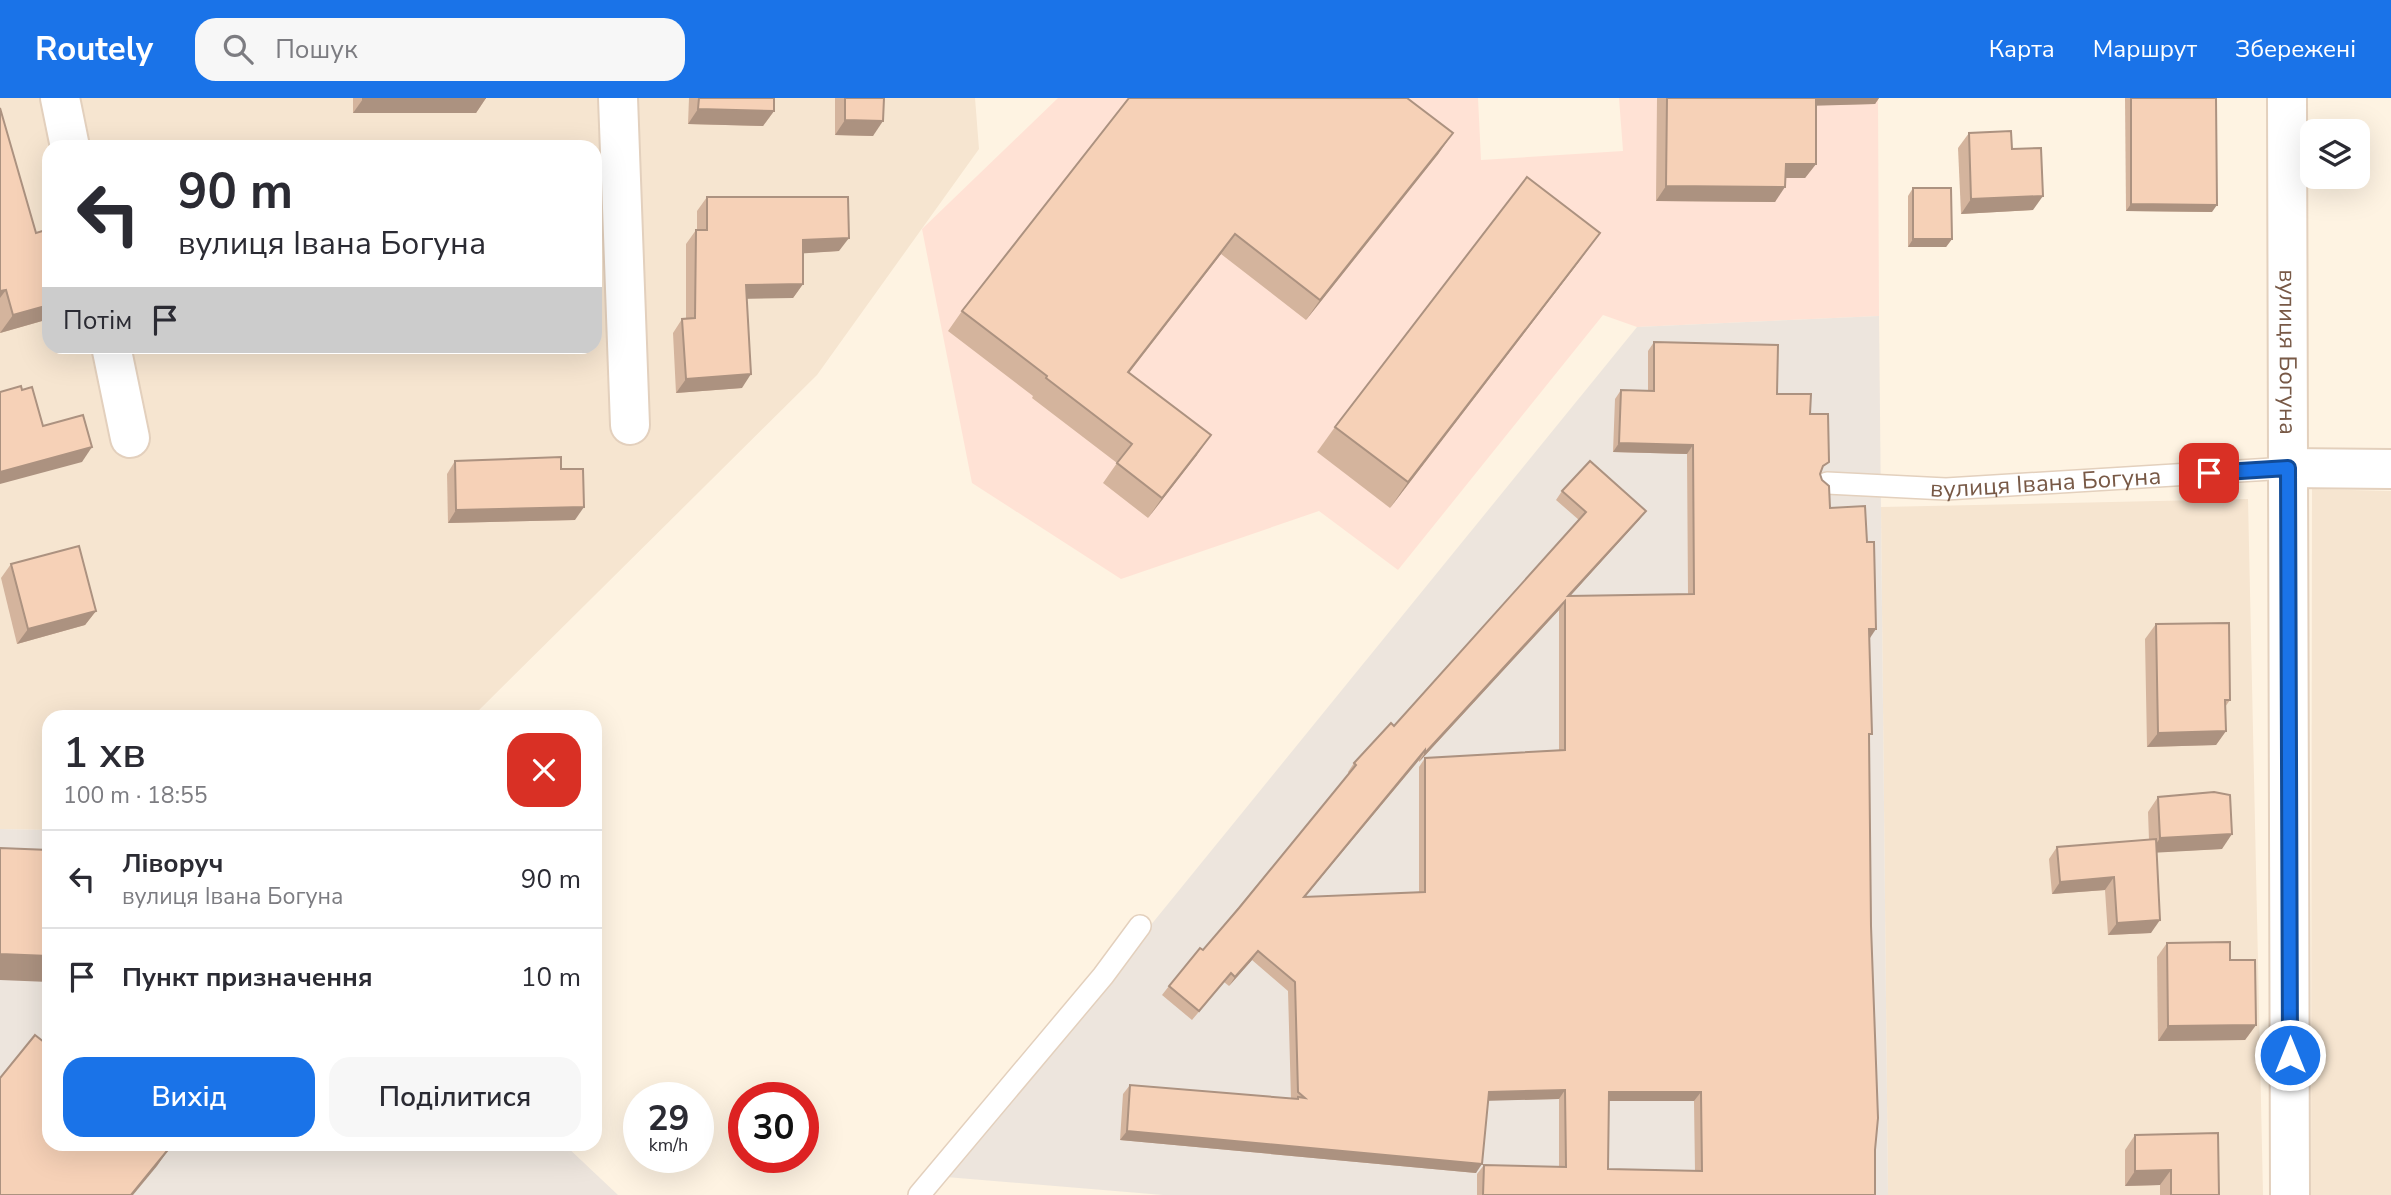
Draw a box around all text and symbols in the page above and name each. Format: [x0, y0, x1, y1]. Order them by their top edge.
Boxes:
search box [195, 18, 685, 81]
text: Routely [35, 27, 153, 72]
icon: search [219, 30, 257, 68]
text: Пошук [275, 32, 358, 67]
text: Карта [1989, 33, 2055, 65]
text: Маршрут [2093, 33, 2197, 65]
text: Збережені [2235, 33, 2356, 65]
map controls [2300, 119, 2370, 189]
button: layers [2300, 119, 2370, 189]
text: 90 m [178, 158, 293, 225]
icon: left [63, 168, 154, 259]
text: вулиця Івана Богуна [178, 222, 486, 265]
street label: вулиця Богуна [2271, 269, 2304, 435]
icon: arrive [146, 301, 184, 339]
text: Потім [63, 303, 132, 338]
pin [2179, 443, 2239, 503]
icon: arrive [2190, 454, 2228, 492]
street label: вулиця Івана Богуна [1929, 460, 2162, 505]
text: 1 хв [63, 725, 146, 782]
button: close [507, 733, 581, 807]
text: 100 m · 18:55 [63, 780, 208, 811]
text: Ліворуч [122, 846, 223, 881]
icon: left [63, 860, 101, 898]
text: 90 m [521, 862, 581, 897]
text: вулиця Івана Богуна [122, 881, 343, 912]
icon: arrive [63, 958, 101, 996]
text: Пункт призначення [122, 960, 373, 995]
text: 10 m [521, 960, 581, 995]
position arrow [2253, 1018, 2327, 1092]
button: Вихід [63, 1057, 315, 1137]
button: Поділитися [329, 1057, 581, 1137]
speed limit sign: 30 [728, 1082, 819, 1173]
text: 29 [647, 1095, 690, 1142]
text: km/h [649, 1133, 688, 1157]

